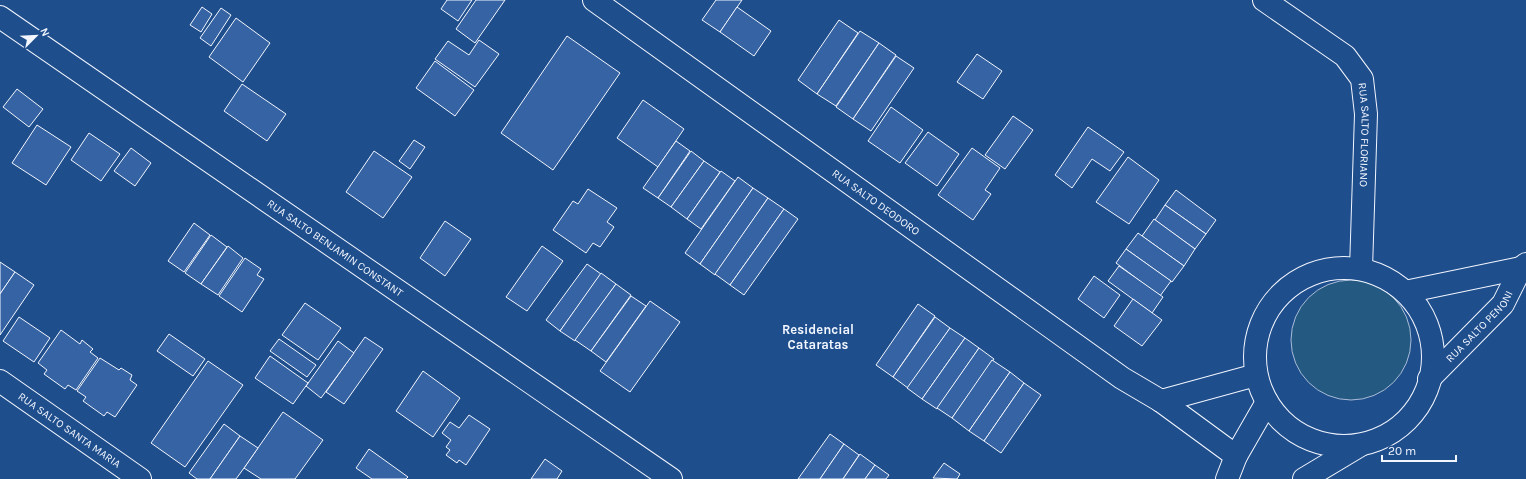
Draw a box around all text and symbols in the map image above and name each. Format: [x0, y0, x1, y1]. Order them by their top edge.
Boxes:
north arrow [16, 16, 56, 56]
text: N [37, 26, 52, 38]
street label: RUA SALTO FLORIANO [1356, 82, 1373, 187]
street label: RUA SALTO DEODORO [830, 166, 922, 238]
street label: RUA SALTO BENJAMIN CONSTANT [265, 196, 406, 299]
street label: RUA SALTO PENONI [1443, 288, 1515, 365]
district label: Residencial Cataratas [782, 322, 854, 352]
street label: RUA SALTO SANTA MARIA [16, 389, 124, 470]
scale bar [1382, 437, 1456, 463]
text: 20 m [1388, 444, 1416, 458]

